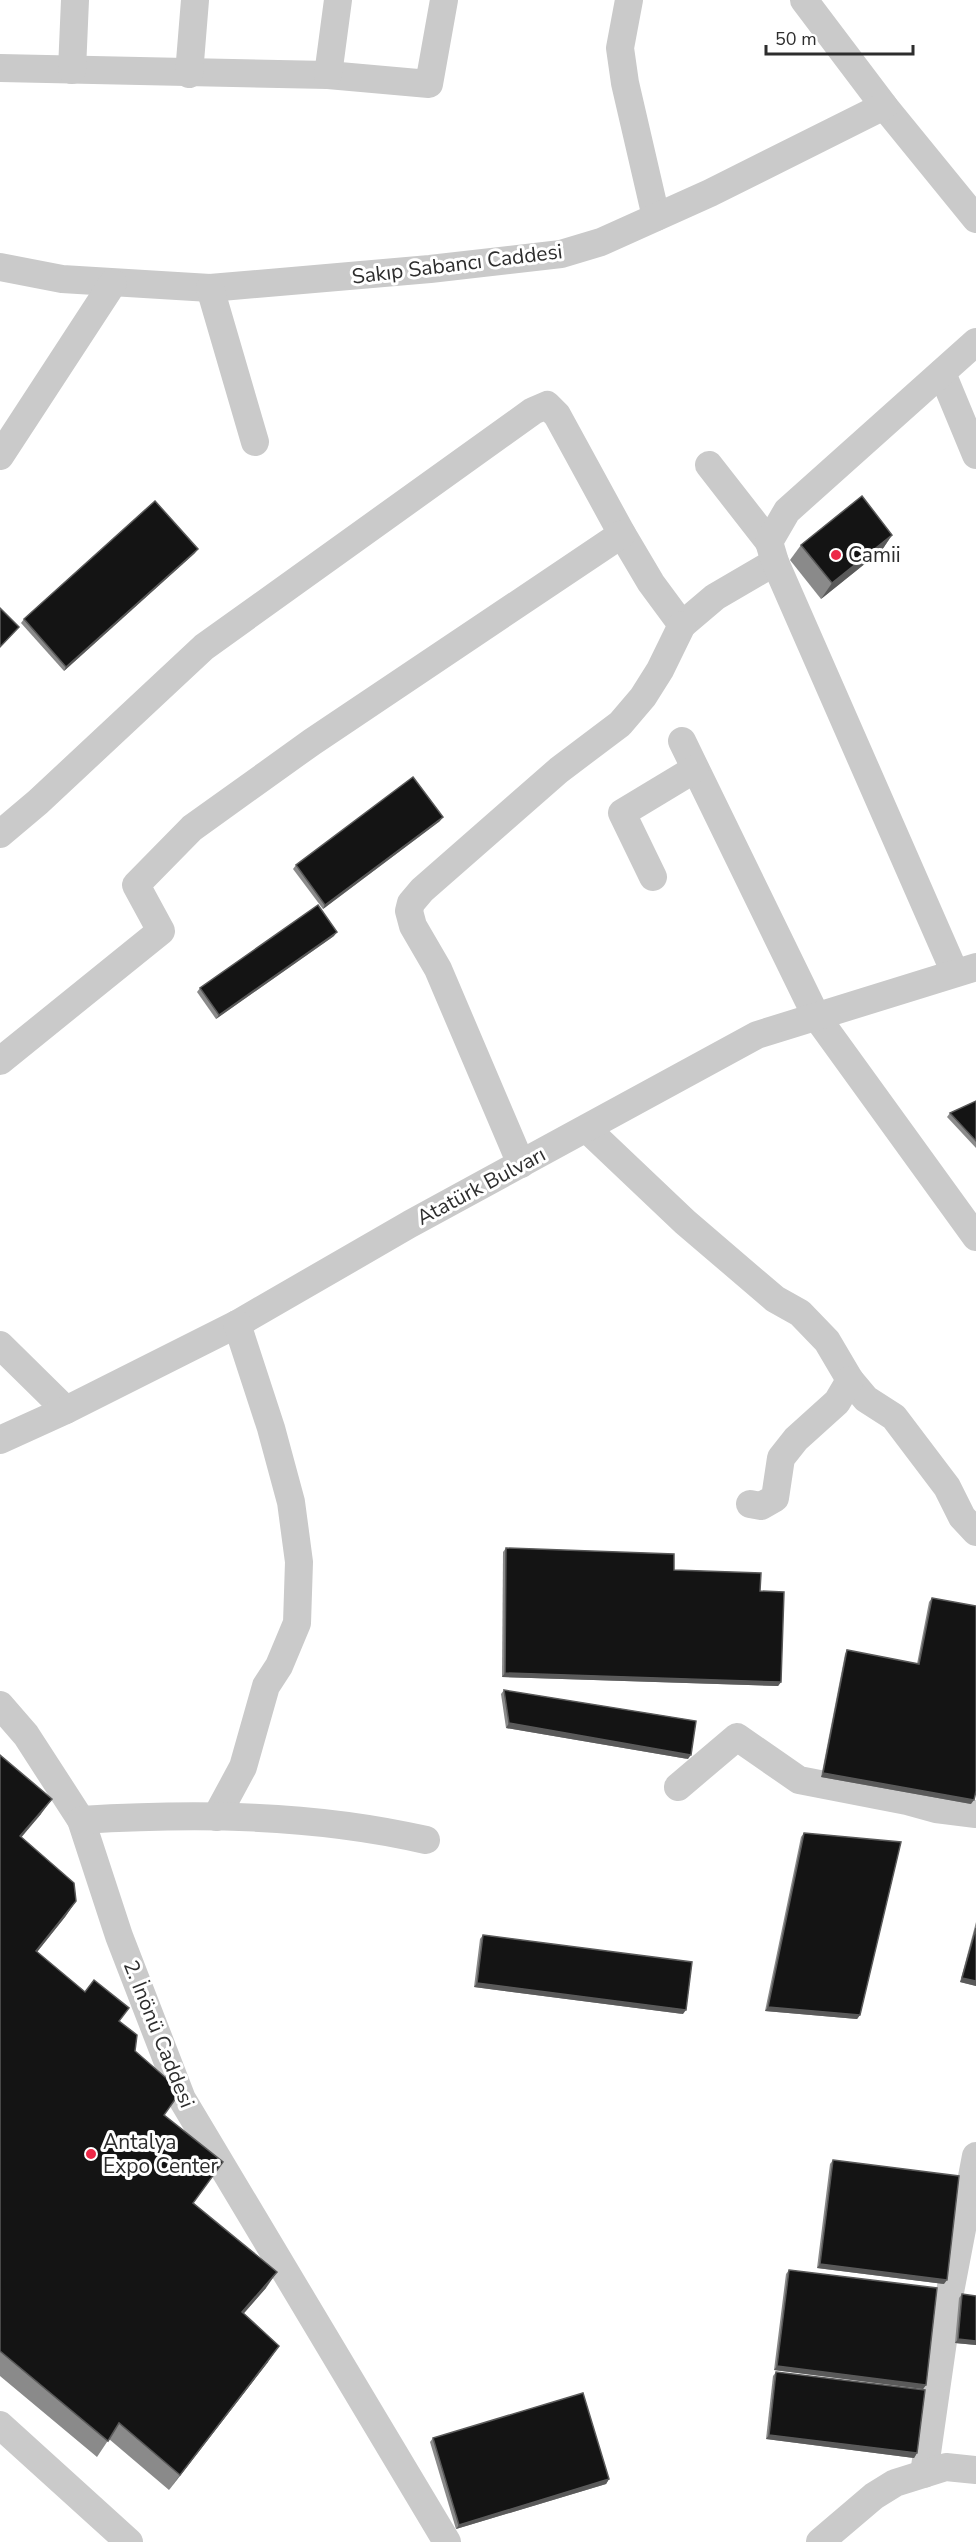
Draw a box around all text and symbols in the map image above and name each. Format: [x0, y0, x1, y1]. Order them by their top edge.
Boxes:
scale bar [766, 18, 913, 56]
text: 50 m [775, 27, 817, 51]
street label: Sakıp Sabancı Caddesi [350, 237, 564, 291]
place label: Camii [848, 541, 901, 569]
marker: Camii [829, 548, 843, 562]
street label: Atatürk Bulvarı [412, 1140, 550, 1232]
street label: 2. İnönü Caddesi [117, 1956, 201, 2112]
place label: Antalya Expo Center [103, 2128, 218, 2180]
marker: Antalya Expo Center [84, 2147, 98, 2161]

